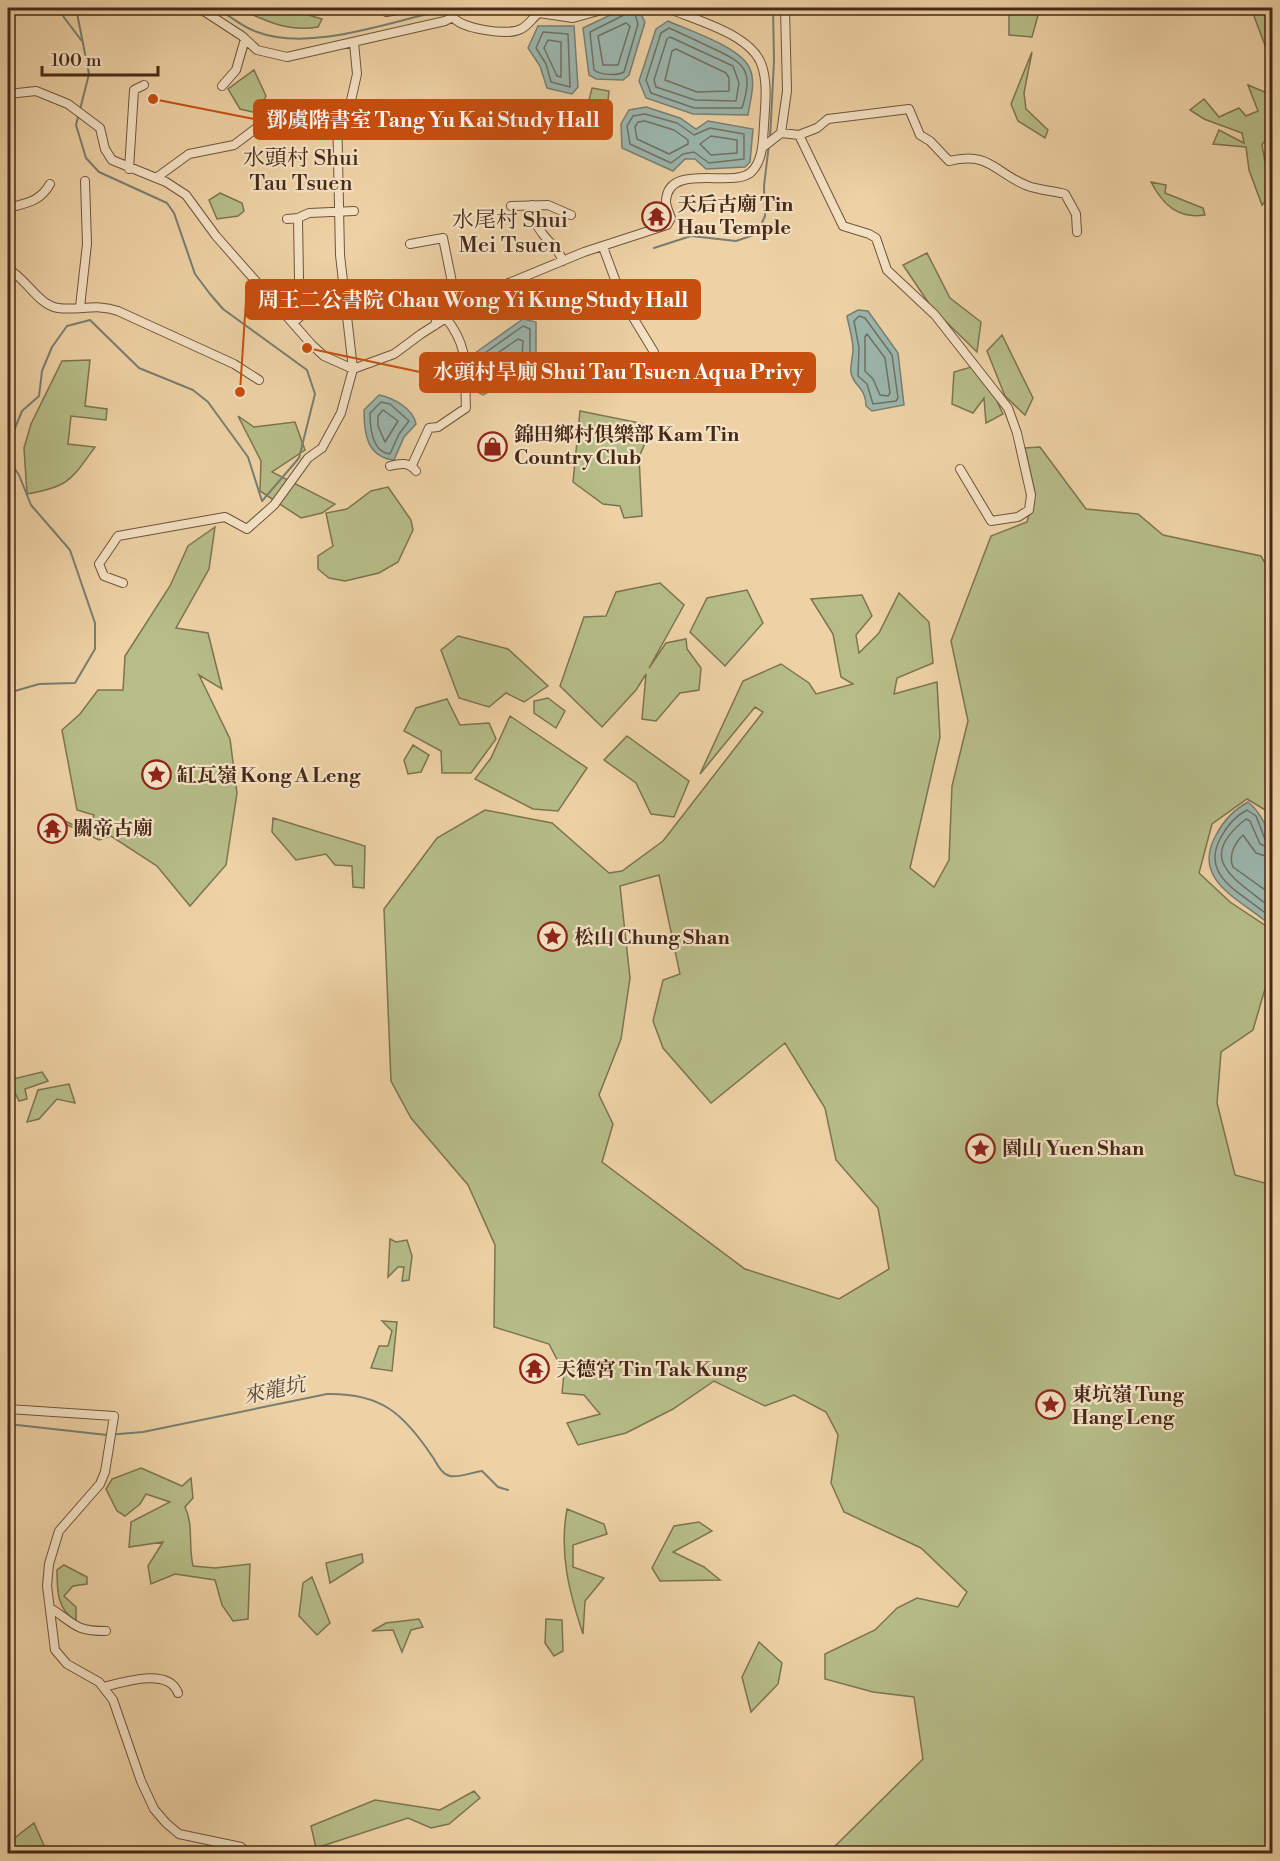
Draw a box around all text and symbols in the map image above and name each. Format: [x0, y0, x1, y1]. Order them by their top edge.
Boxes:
scale bar [42, 39, 158, 77]
text: 100 m [51, 49, 102, 72]
callout: 鄧虞階書室 Tang Yu Kai Study Hall [254, 100, 612, 139]
text: 鄧虞階書室 Tang Yu Kai Study Hall [266, 108, 600, 134]
district label: 水頭村 Shui Tau Tsuen [243, 145, 359, 197]
place label: 天后古廟 Tin Hau Temple [677, 193, 794, 241]
temple icon: 天后古廟 Tin Hau Temple [640, 200, 672, 232]
district label: 水尾村 Shui Mei Tsuen [452, 207, 568, 259]
callout: 周王二公書院 Chau Wong Yi Kung Study Hall [246, 280, 700, 319]
text: 周王二公書院 Chau Wong Yi Kung Study Hall [258, 288, 688, 314]
callout: 水頭村旱廁 Shui Tau Tsuen Aqua Privy [420, 353, 815, 392]
text: 水頭村旱廁 Shui Tau Tsuen Aqua Privy [433, 360, 804, 386]
place label: 錦田鄉村俱樂部 Kam Tin Country Club [514, 423, 740, 471]
shop icon: 錦田鄉村俱樂部 Kam Tin Country Club [477, 430, 509, 462]
place icon: 缸瓦嶺 Kong A Leng [140, 759, 172, 791]
place label: 缸瓦嶺 Kong A Leng [177, 764, 361, 789]
temple icon: 關帝古廟 [36, 812, 68, 844]
place label: 關帝古廟 [73, 817, 153, 842]
place icon: 松山 Chung Shan [537, 921, 569, 953]
place label: 松山 Chung Shan [574, 926, 730, 951]
place icon: 園山 Yuen Shan [965, 1132, 997, 1164]
place label: 園山 Yuen Shan [1002, 1137, 1145, 1162]
temple icon: 天德宮 Tin Tak Kung [519, 1353, 551, 1385]
place label: 天德宮 Tin Tak Kung [556, 1358, 748, 1383]
water label: 來龍坑 [241, 1371, 311, 1410]
place label: 東坑嶺 Tung Hang Leng [1072, 1383, 1184, 1431]
place icon: 東坑嶺 Tung Hang Leng [1035, 1389, 1067, 1421]

